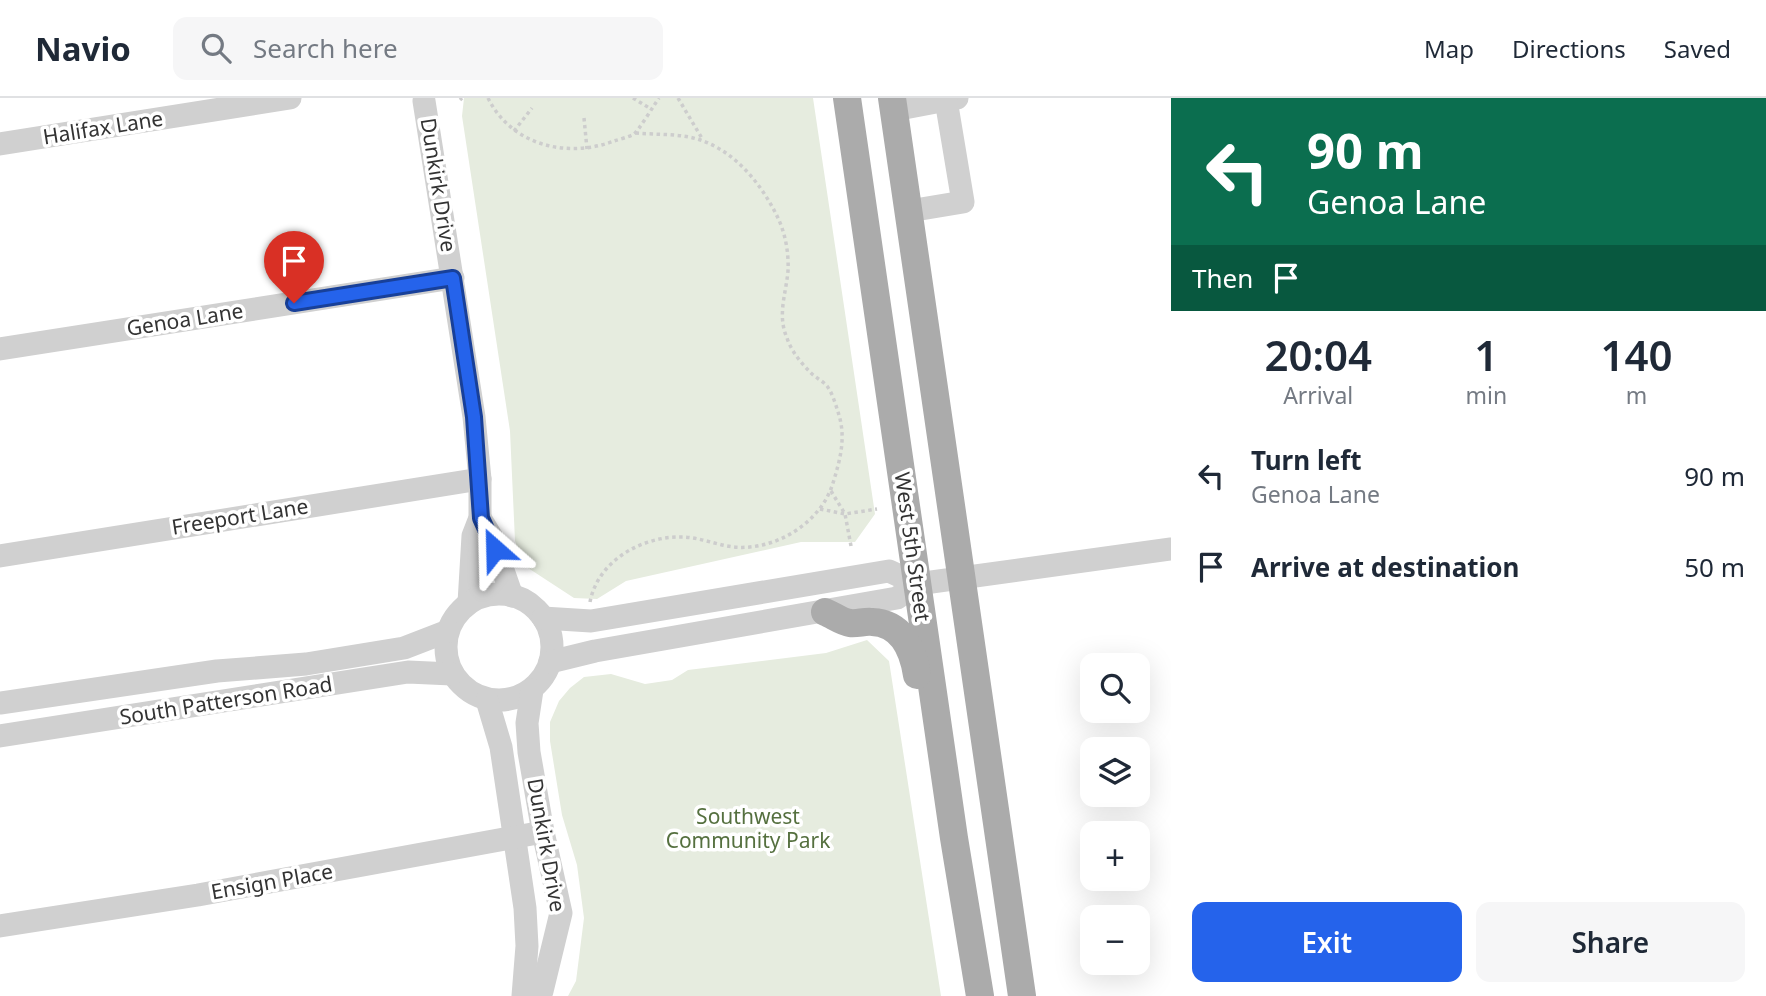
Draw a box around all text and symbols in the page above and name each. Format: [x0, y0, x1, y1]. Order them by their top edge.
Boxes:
search box [173, 17, 663, 80]
text: Navio [35, 26, 131, 71]
icon: search [197, 29, 235, 67]
text: Search here [253, 30, 398, 66]
text: Map [1424, 32, 1474, 65]
text: Directions [1512, 32, 1626, 65]
text: Saved [1664, 32, 1731, 65]
street label: Halifax Lane [41, 104, 165, 150]
street label: Dunkirk Drive [415, 116, 463, 254]
text: 90 m [1307, 117, 1424, 183]
icon: left [1192, 126, 1283, 217]
text: Genoa Lane [1307, 180, 1486, 223]
pin [264, 231, 324, 303]
icon: arrive [275, 242, 313, 280]
icon: arrive [1267, 259, 1305, 297]
text: Then [1192, 260, 1253, 296]
street label: Genoa Lane [125, 296, 245, 342]
text: 20:04 [1264, 326, 1372, 383]
text: 1 [1474, 326, 1498, 383]
text: 140 [1601, 326, 1673, 383]
text: Arrival [1283, 379, 1353, 411]
text: min [1465, 379, 1507, 411]
text: m [1626, 379, 1647, 411]
text: Turn left [1251, 442, 1362, 478]
icon: left [1192, 457, 1230, 495]
text: 90 m [1684, 458, 1745, 494]
street label: West 5th Street [889, 470, 937, 624]
text: Genoa Lane [1251, 478, 1380, 510]
street label: Freeport Lane [170, 491, 310, 541]
position arrow [458, 512, 532, 586]
icon: arrive [1192, 548, 1230, 586]
text: Arrive at destination [1251, 549, 1520, 585]
text: 50 m [1684, 549, 1745, 585]
map controls [1080, 653, 1150, 975]
button: search [1080, 653, 1150, 723]
street label: South Patterson Road [117, 669, 334, 731]
button: layers [1080, 737, 1150, 807]
street label: Dunkirk Drive [521, 776, 573, 914]
park label: Southwest Community Park [666, 802, 831, 854]
button: + [1080, 821, 1150, 891]
street label: Ensign Place [209, 857, 335, 906]
button: Exit [1192, 902, 1462, 982]
button: Share [1476, 902, 1745, 982]
button: − [1080, 905, 1150, 975]

